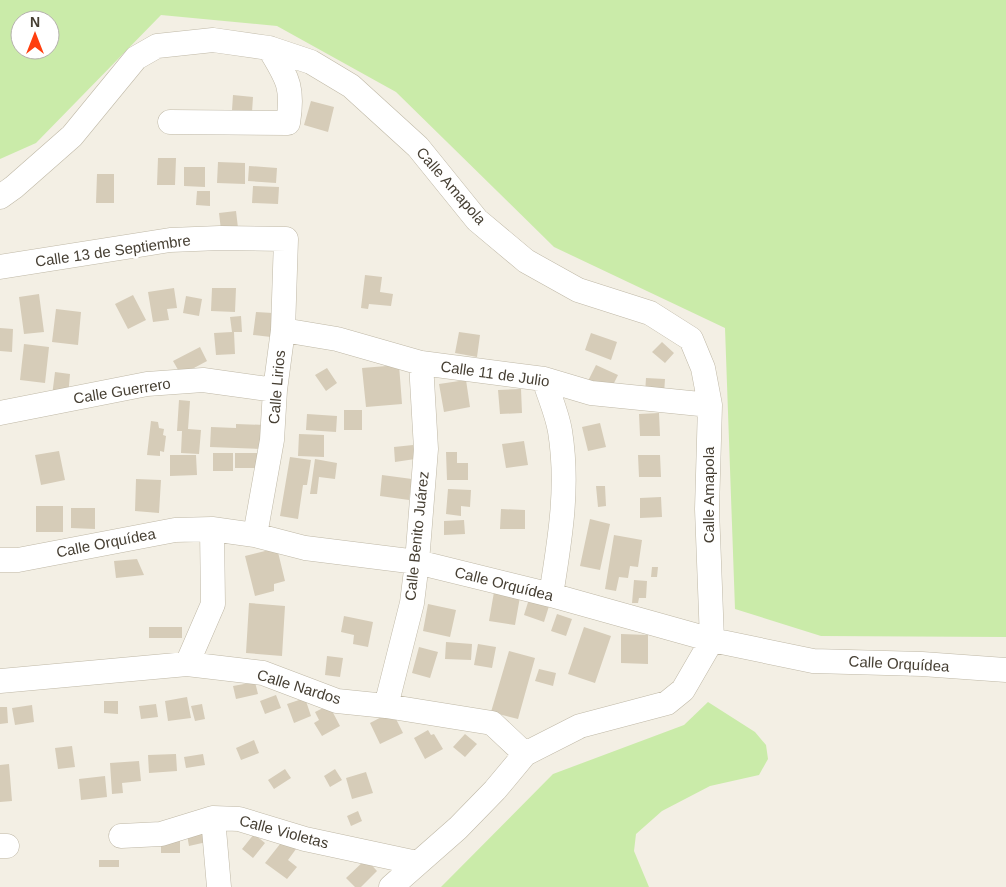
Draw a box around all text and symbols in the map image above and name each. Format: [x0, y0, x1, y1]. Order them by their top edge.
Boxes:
north arrow [10, 10, 60, 60]
text: N [30, 14, 40, 30]
street label: Calle Amapola [413, 144, 490, 228]
street label: Calle 13 de Septiembre [34, 231, 192, 270]
street label: Calle Lirios [265, 349, 288, 425]
street label: Calle 11 de Julio [440, 357, 551, 390]
street label: Calle Guerrero [72, 374, 172, 407]
street label: Calle Amapola [700, 446, 717, 543]
street label: Calle Benito Juárez [401, 470, 432, 602]
street label: Calle Orquídea [55, 524, 158, 560]
street label: Calle Orquídea [453, 563, 556, 604]
street label: Calle Orquídea [848, 652, 950, 675]
street label: Calle Nardos [255, 666, 343, 707]
street label: Calle Violetas [238, 811, 330, 852]

